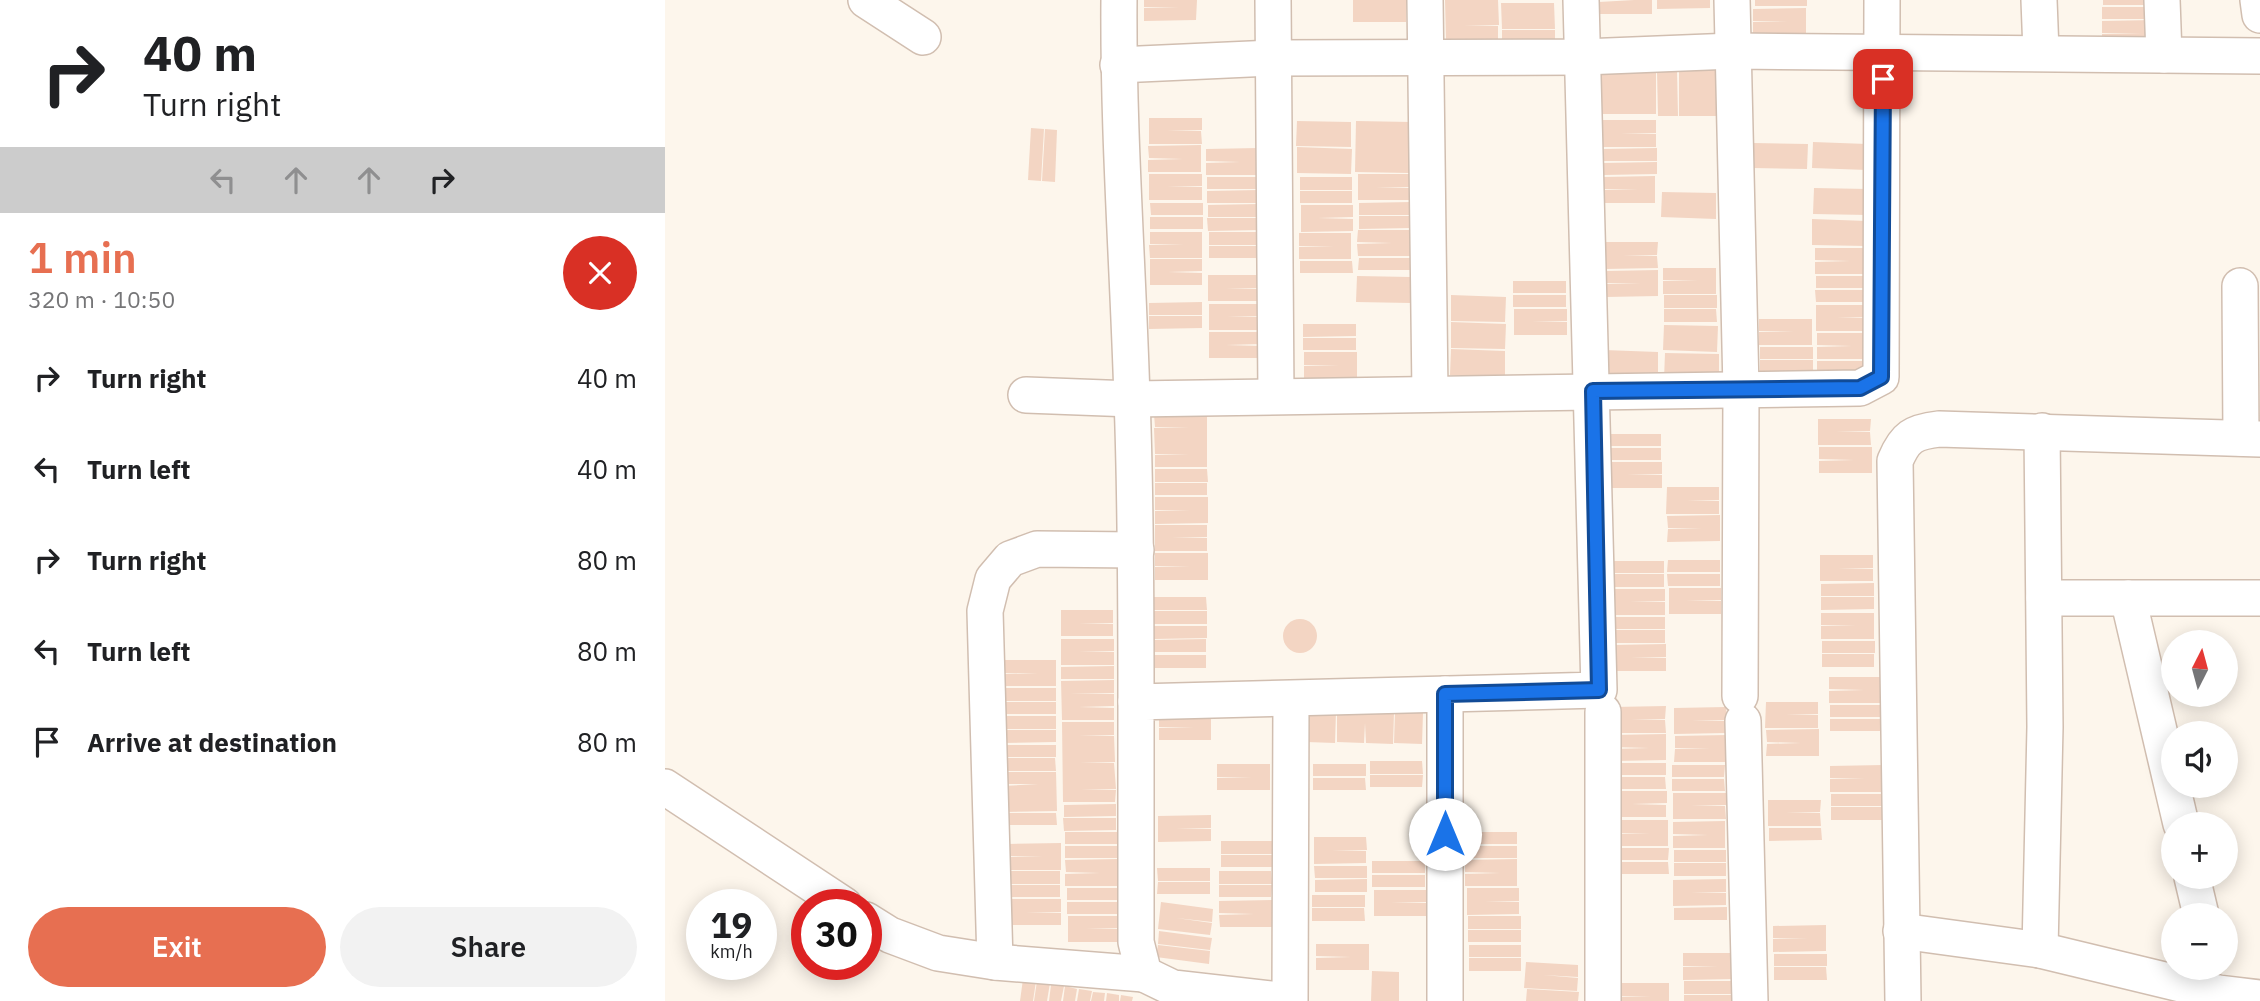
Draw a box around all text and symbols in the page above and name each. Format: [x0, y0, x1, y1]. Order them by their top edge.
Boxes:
text: 40 m [143, 21, 257, 84]
icon: right [28, 28, 119, 119]
pin [1853, 49, 1913, 109]
icon: arrive [1864, 60, 1902, 98]
text: Turn right [143, 83, 281, 125]
icon: left [204, 161, 242, 199]
icon: ahead [277, 161, 315, 199]
icon: ahead [350, 161, 388, 199]
icon: right [423, 161, 461, 199]
text: 1 min [28, 230, 137, 285]
button: close [563, 236, 637, 310]
text: 320 m · 10:50 [28, 284, 175, 314]
icon: right [28, 359, 66, 397]
text: Turn right [87, 361, 206, 395]
text: 40 m [577, 361, 637, 395]
icon: left [28, 450, 66, 488]
text: Turn left [87, 452, 190, 486]
text: 40 m [577, 452, 637, 486]
icon: right [28, 541, 66, 579]
text: Turn right [87, 543, 206, 577]
text: 80 m [577, 543, 637, 577]
north arrow [2161, 630, 2238, 707]
map controls [2161, 630, 2238, 980]
icon: left [28, 632, 66, 670]
text: Turn left [87, 634, 190, 668]
text: 80 m [577, 634, 637, 668]
button: sound [2161, 721, 2238, 798]
icon: arrive [28, 723, 66, 761]
text: Arrive at destination [87, 725, 337, 759]
text: 80 m [577, 725, 637, 759]
position arrow [1408, 797, 1482, 871]
button: + [2161, 812, 2238, 889]
speed limit sign: 30 [791, 889, 882, 980]
text: 19 [710, 902, 753, 948]
button: − [2161, 903, 2238, 980]
button: Exit [28, 907, 326, 987]
button: Share [340, 907, 637, 987]
text: km/h [710, 940, 753, 963]

